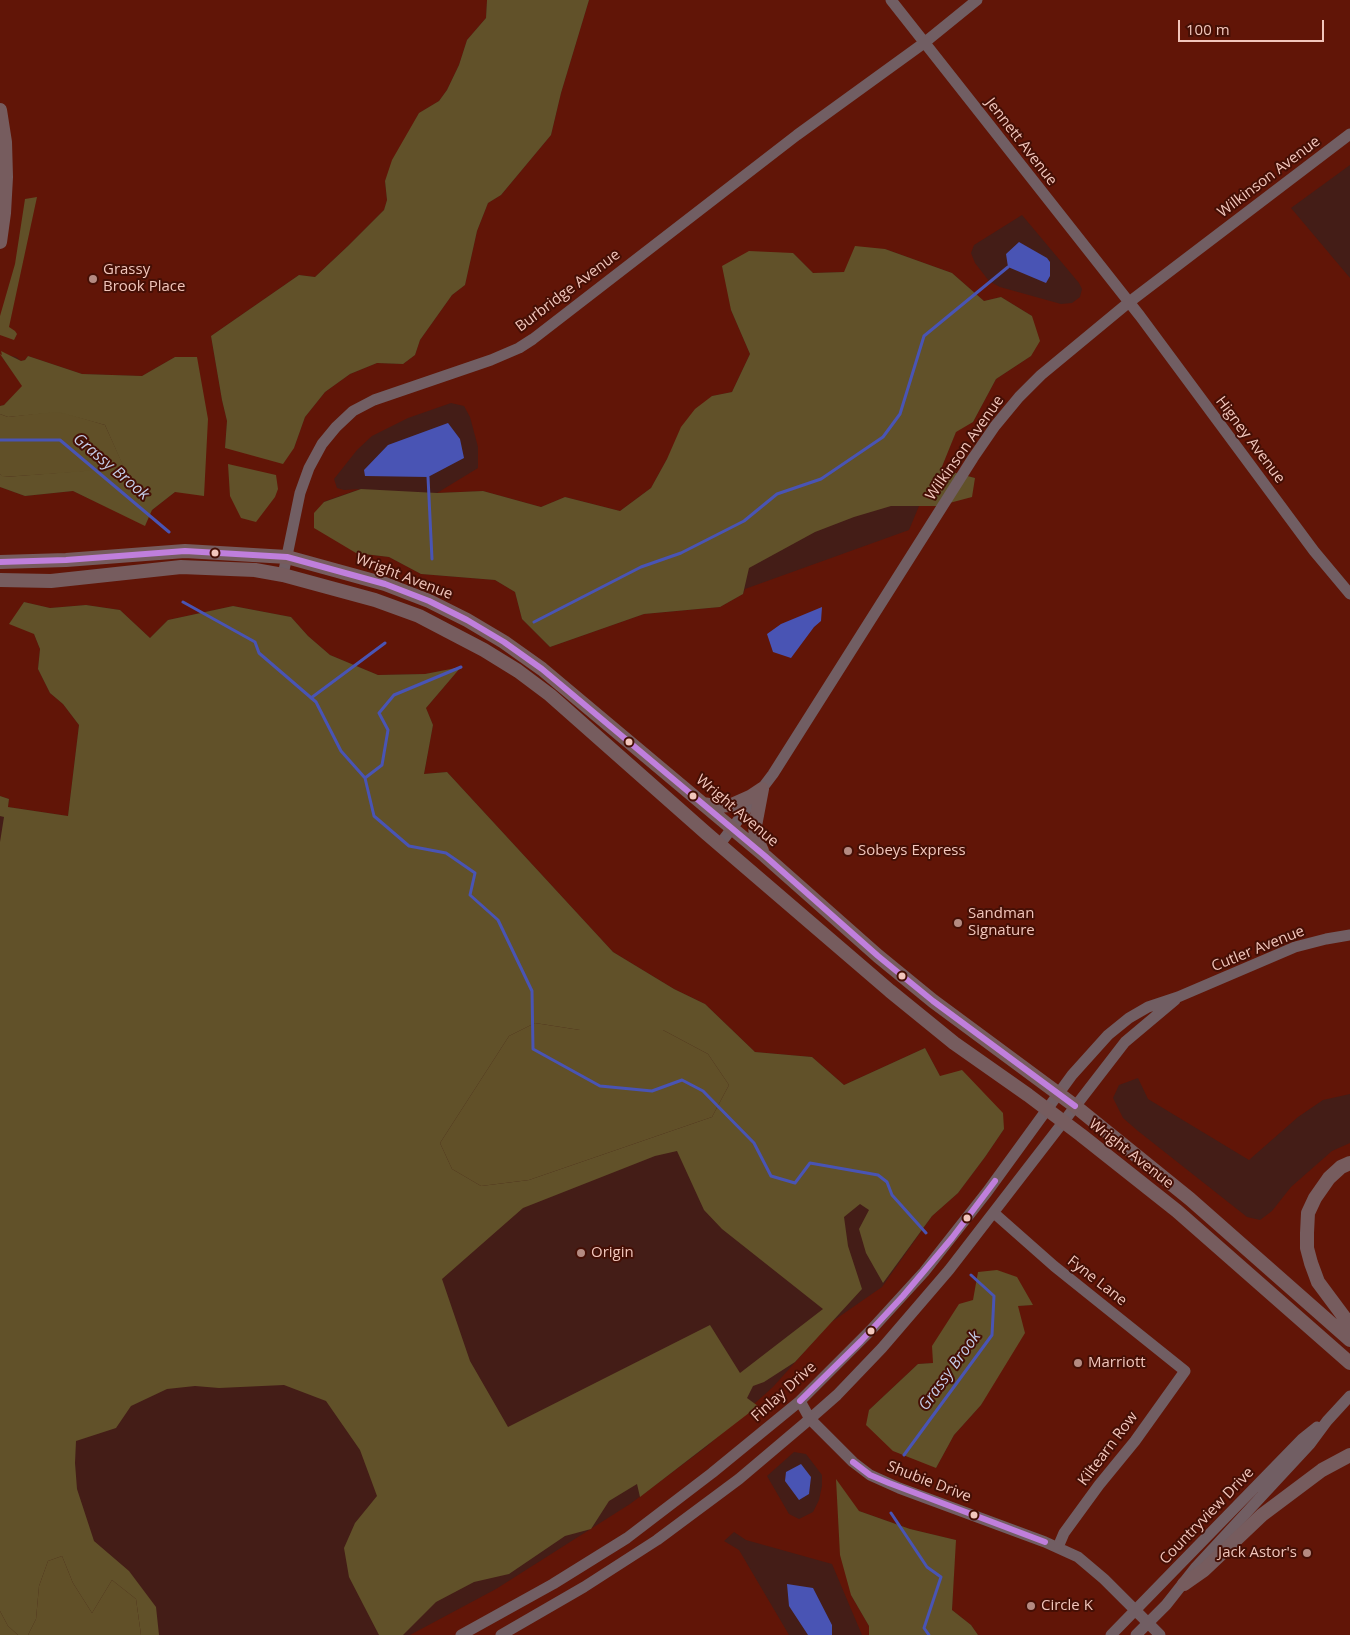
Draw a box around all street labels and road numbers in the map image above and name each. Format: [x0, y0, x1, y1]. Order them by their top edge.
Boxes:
street label: Jennett Avenue [981, 95, 1061, 189]
street label: Wilkinson Avenue [1214, 133, 1324, 221]
street label: Burbridge Avenue [512, 246, 624, 336]
street label: Wilkinson Avenue [922, 392, 1008, 504]
street label: Higney Avenue [1211, 393, 1289, 487]
street label: Wright Avenue [353, 550, 455, 604]
street label: Wright Avenue [692, 771, 782, 851]
street label: Cutler Avenue [1209, 922, 1307, 976]
street label: Wright Avenue [1085, 1115, 1177, 1193]
street label: Fyne Lane [1064, 1252, 1130, 1310]
street label: Finlay Drive [748, 1358, 820, 1426]
street label: Kiltearn Row [1074, 1408, 1142, 1490]
street label: Shubie Drive [884, 1458, 974, 1506]
street label: Countryview Drive [1156, 1464, 1258, 1568]

